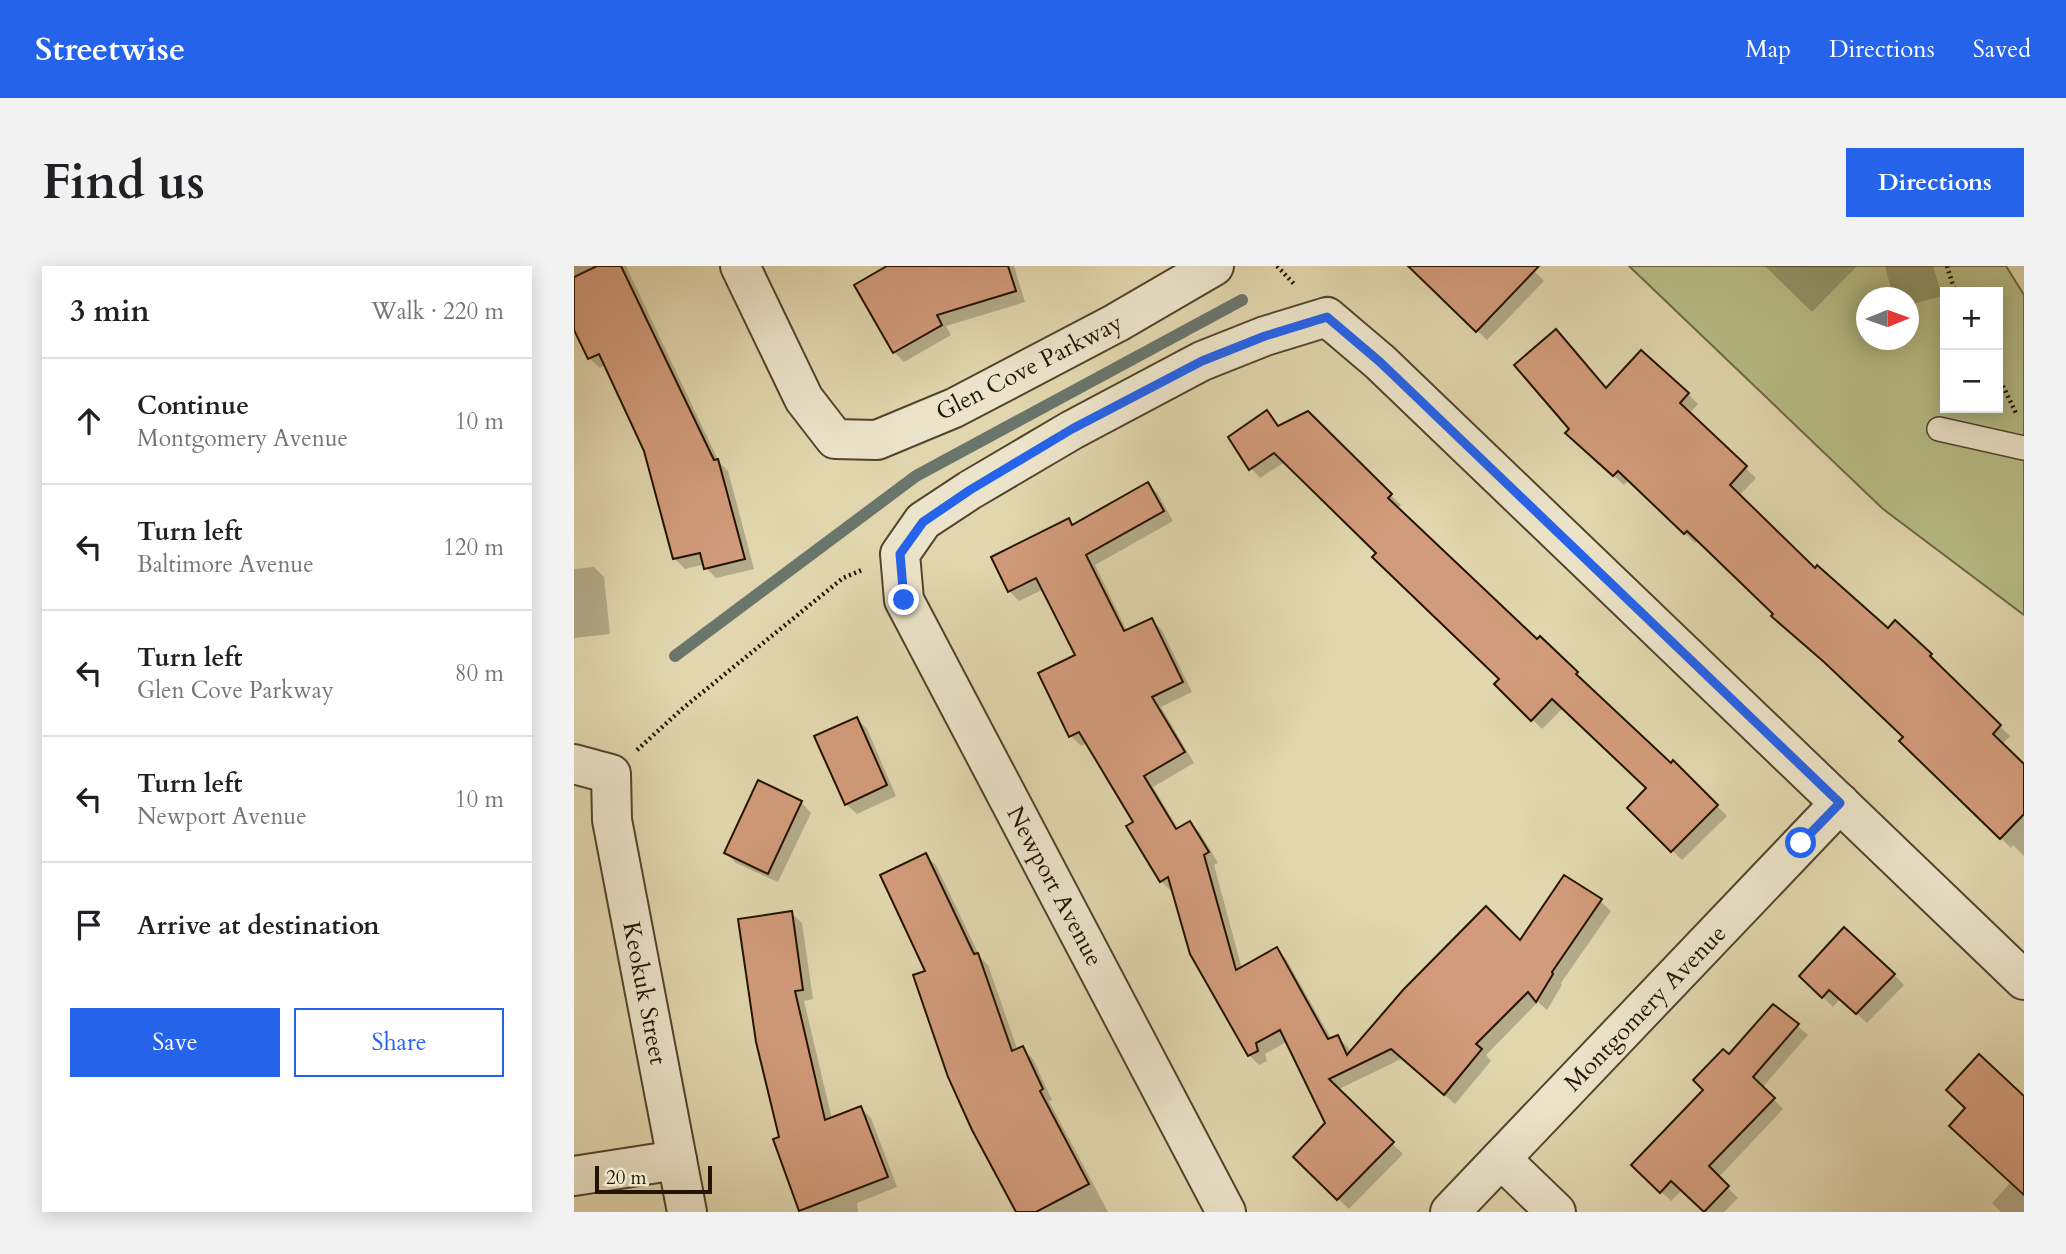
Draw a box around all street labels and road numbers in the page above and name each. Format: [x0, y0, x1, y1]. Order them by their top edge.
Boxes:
street label: Glen Cove Parkway [930, 306, 1128, 429]
street label: Newport Avenue [998, 800, 1111, 972]
street label: Montgomery Avenue [1557, 918, 1734, 1099]
street label: Keokuk Street [614, 919, 675, 1068]

